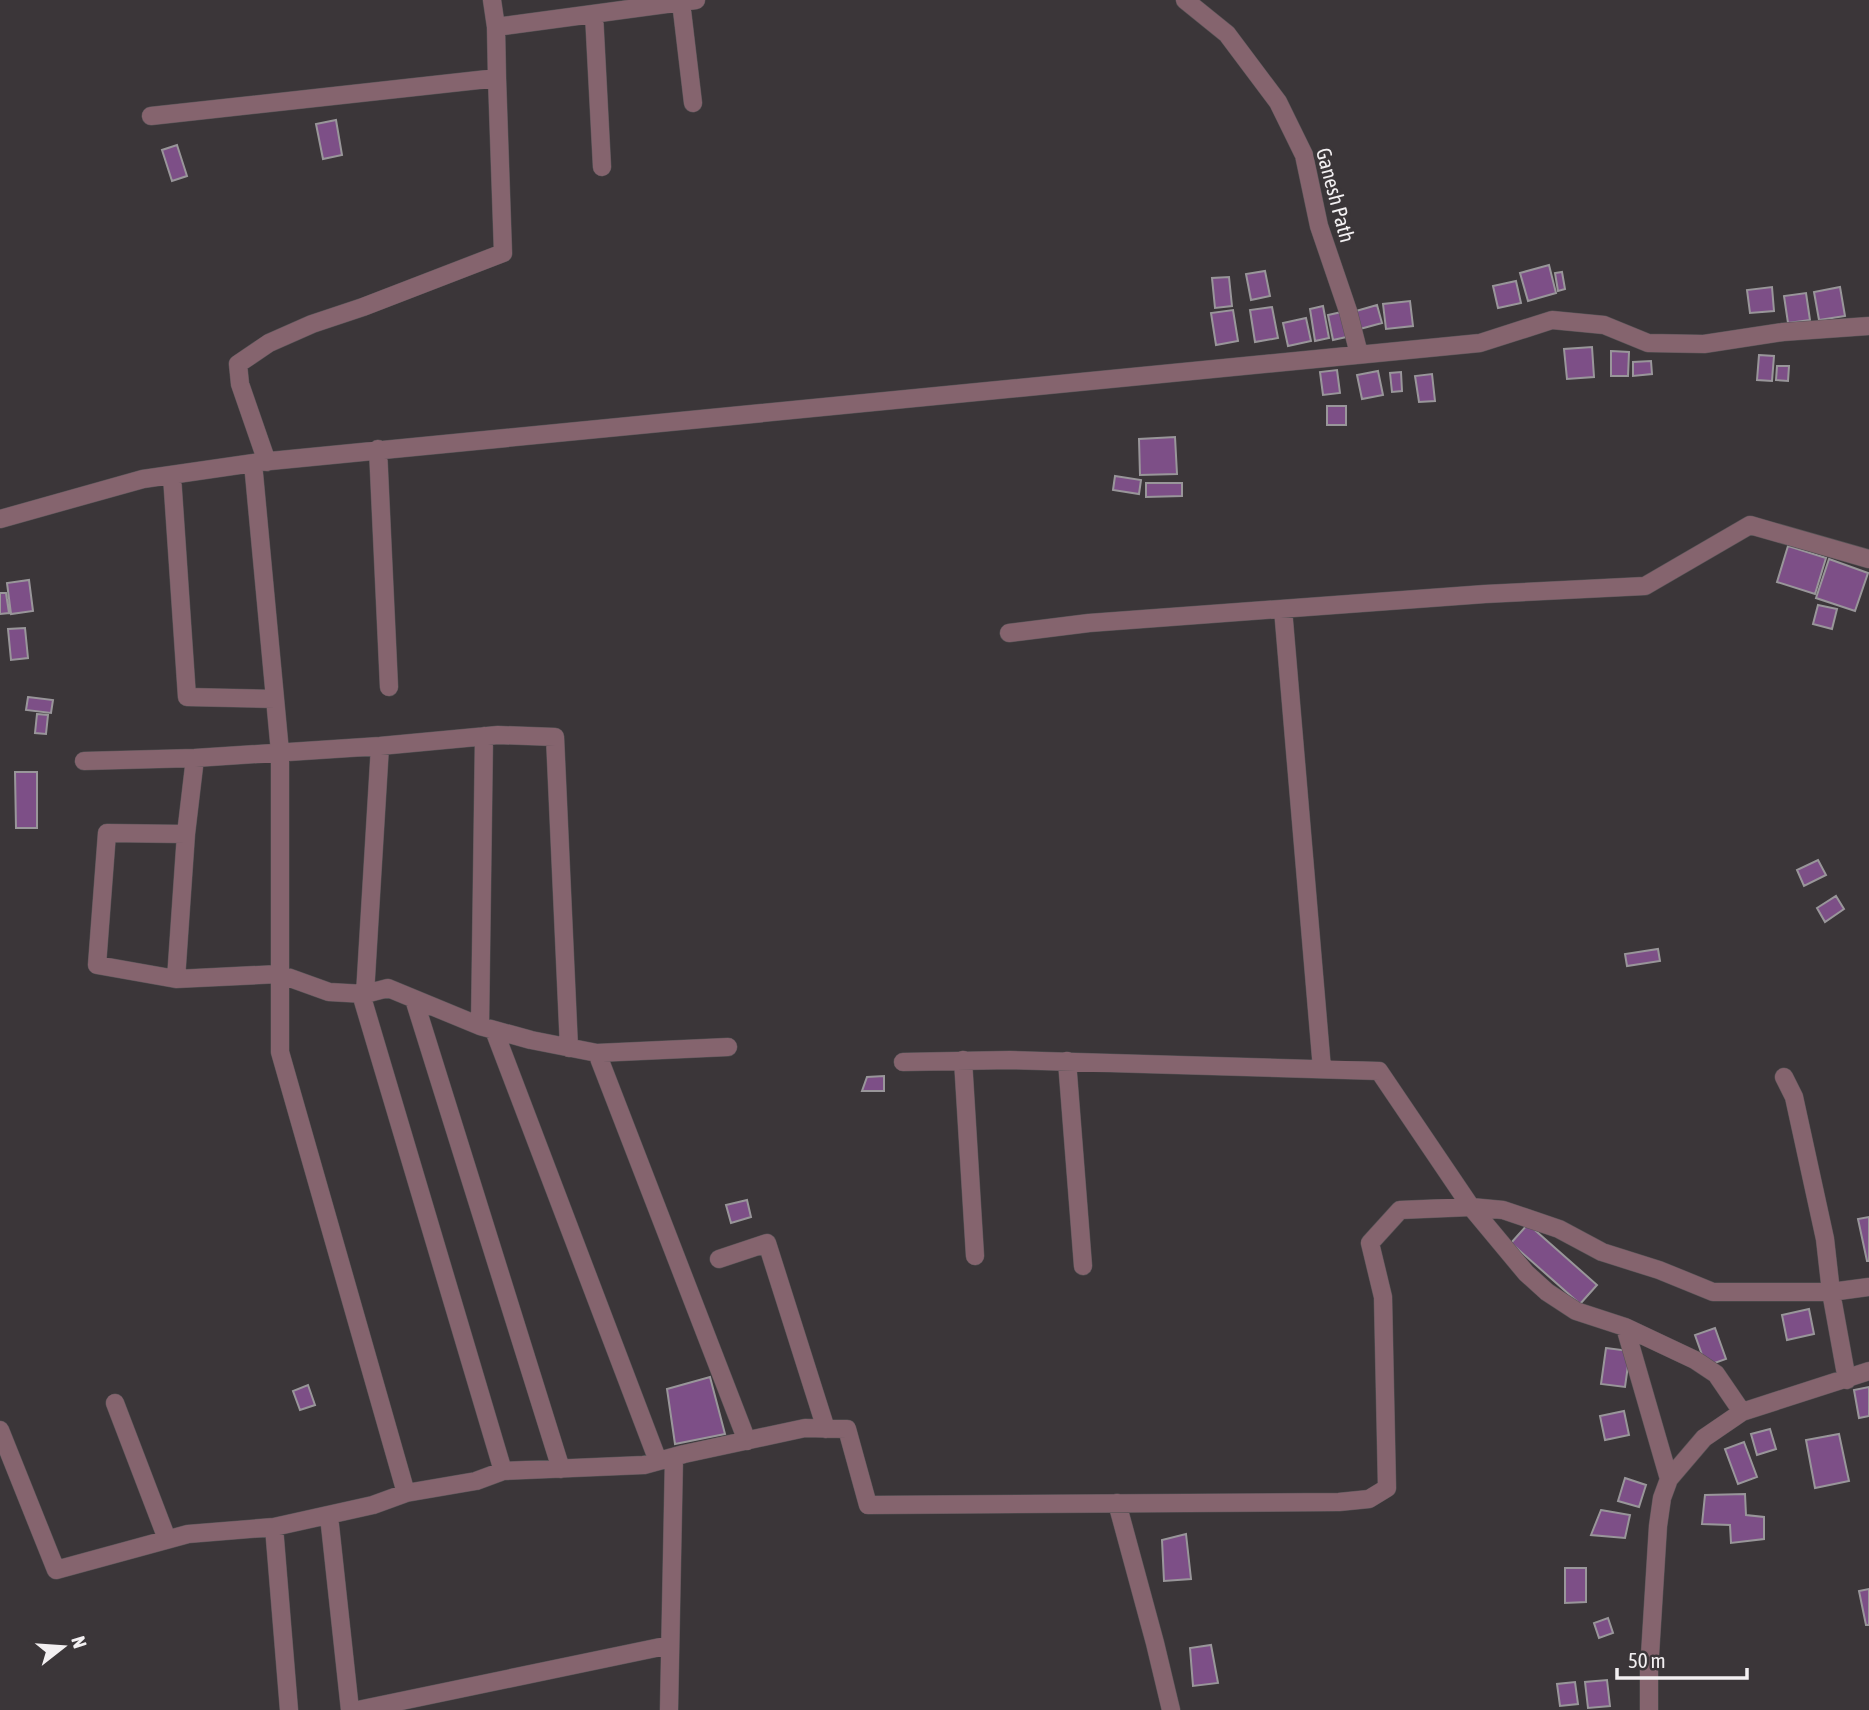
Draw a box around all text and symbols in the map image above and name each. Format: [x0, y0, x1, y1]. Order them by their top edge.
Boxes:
street label: Ganesh Path [1312, 145, 1360, 245]
north arrow [28, 1612, 98, 1682]
text: N [67, 1633, 91, 1651]
scale bar [1617, 1636, 1746, 1680]
text: 50 m [1628, 1648, 1666, 1672]

